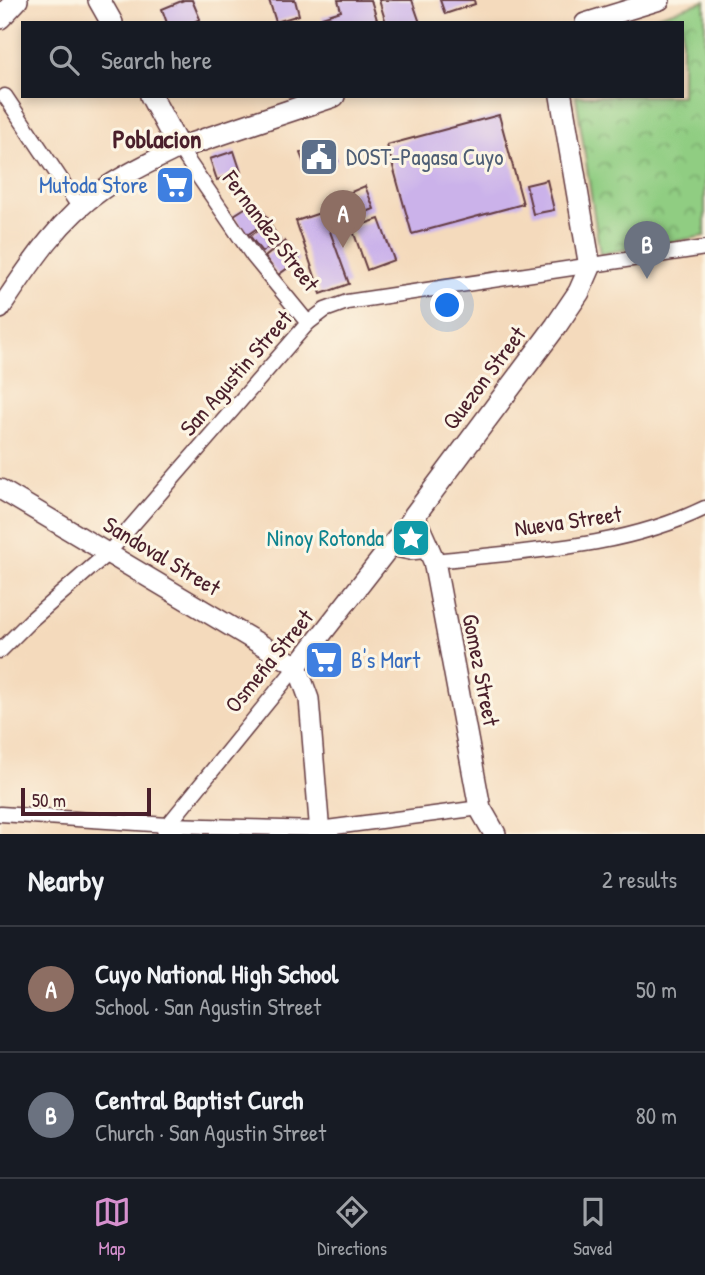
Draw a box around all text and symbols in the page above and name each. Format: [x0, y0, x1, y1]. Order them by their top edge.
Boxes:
search box [21, 21, 684, 98]
icon: search [45, 41, 83, 79]
text: Search here [101, 42, 212, 77]
district label: Poblacion [113, 121, 201, 156]
public building icon: DOST-Pagasa Cuyo [298, 136, 340, 178]
place label: DOST-Pagasa Cuyo [346, 141, 504, 172]
street label: Fernandez Street [215, 163, 328, 298]
supermarket icon: Mutoda Store [154, 164, 196, 206]
place label: Mutoda Store [39, 169, 148, 200]
pin: A [320, 190, 366, 248]
pin: B [624, 221, 670, 279]
your location [430, 288, 464, 322]
street label: San Agustin Street [172, 302, 300, 442]
street label: Quezon Street [435, 319, 533, 436]
street label: Nueva Street [512, 498, 624, 543]
street label: Sandoval Street [98, 508, 227, 603]
place icon: Ninoy Rotonda [390, 517, 432, 559]
place label: Ninoy Rotonda [267, 522, 384, 553]
street label: Osmeña Street [217, 602, 321, 719]
street label: Gomez Street [455, 611, 508, 730]
supermarket icon: B's Mart [303, 639, 345, 681]
place label: B's Mart [351, 644, 421, 675]
scale bar [21, 785, 150, 817]
text: 50 m [32, 787, 66, 813]
text: Nearby [28, 860, 104, 900]
text: 2 results [602, 864, 677, 895]
text: Cuyo National High School [95, 956, 339, 991]
text: A [45, 974, 57, 1005]
text: 50 m [636, 974, 677, 1005]
text: School · San Agustin Street [95, 991, 321, 1022]
text: Central Baptist Curch [95, 1082, 303, 1117]
text: B [45, 1100, 57, 1131]
text: 80 m [636, 1100, 677, 1131]
text: Church · San Agustin Street [95, 1117, 326, 1148]
tab: Map [93, 1193, 131, 1261]
tab: Directions [317, 1193, 387, 1261]
tab: Saved [573, 1193, 612, 1261]

